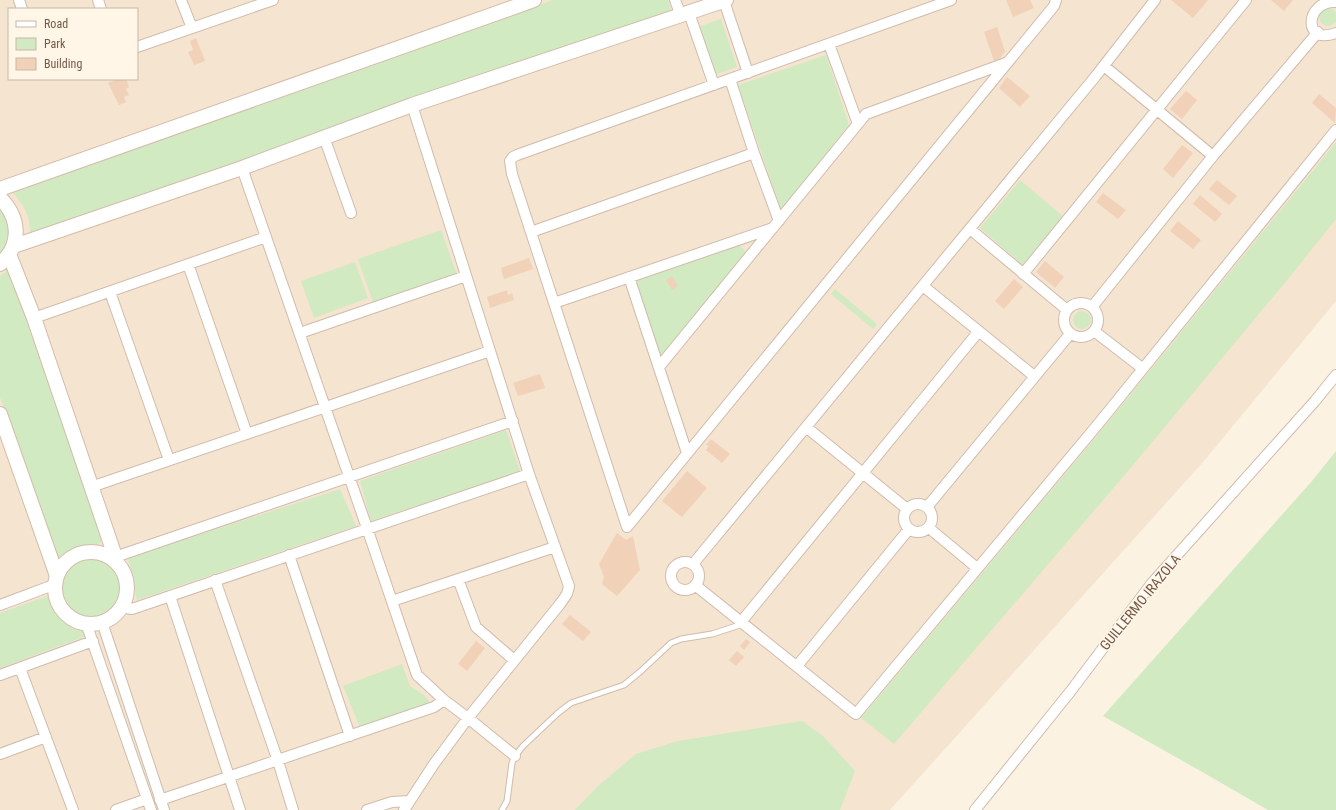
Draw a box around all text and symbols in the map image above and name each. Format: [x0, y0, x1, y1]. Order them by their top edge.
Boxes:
legend [8, 8, 138, 80]
text: Road [44, 17, 68, 31]
text: Park [44, 37, 66, 51]
text: Building [44, 57, 82, 71]
street label: GUILLERMO IRAZOLA [1096, 551, 1184, 653]

